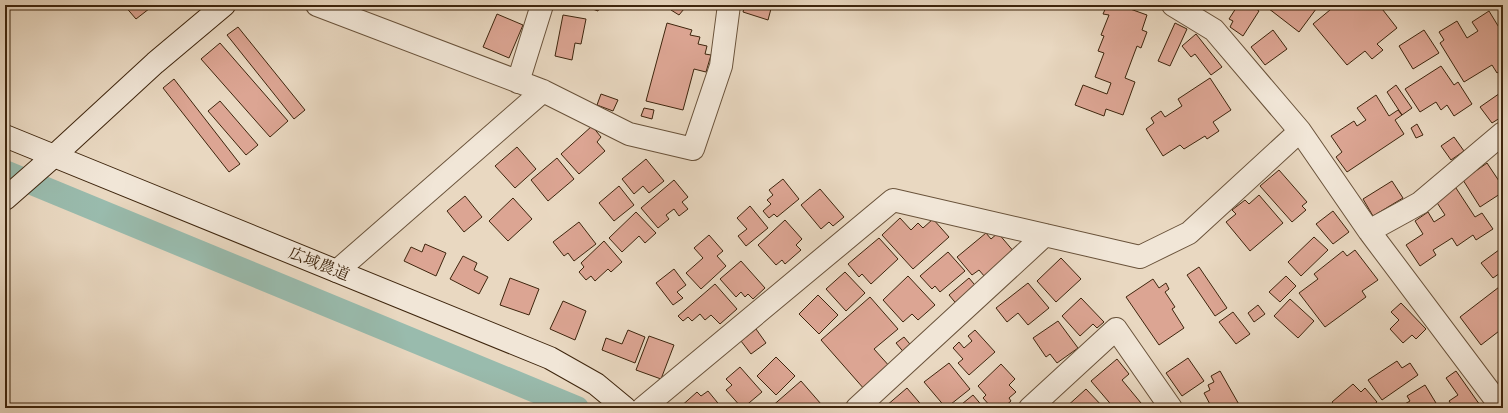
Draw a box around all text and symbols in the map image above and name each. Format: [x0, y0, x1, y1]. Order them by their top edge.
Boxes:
street label: 広域農道 [286, 243, 352, 285]

